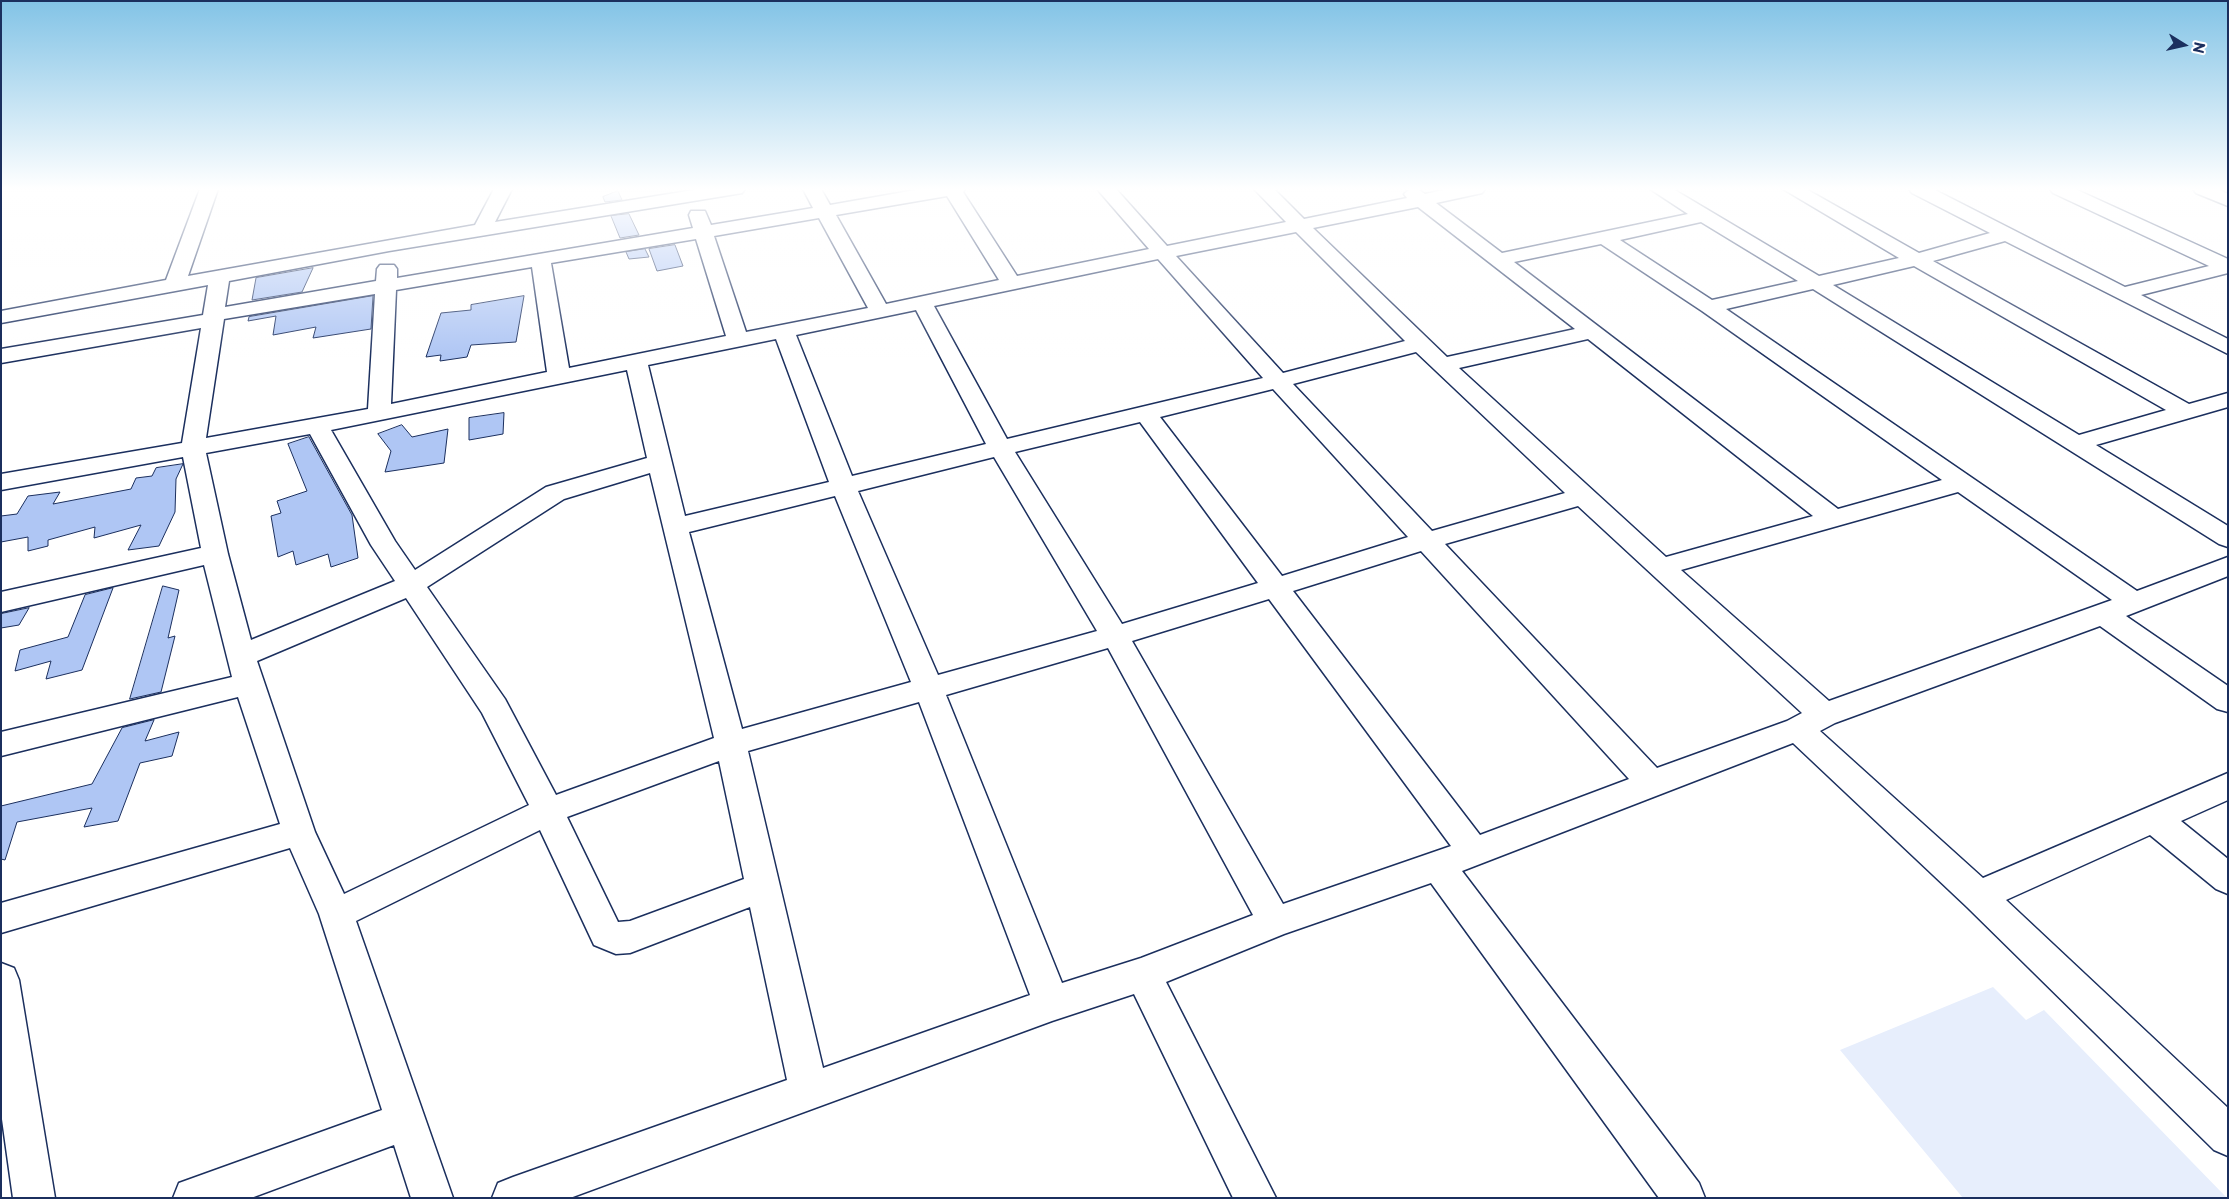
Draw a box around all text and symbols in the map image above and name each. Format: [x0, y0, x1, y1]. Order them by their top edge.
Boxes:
north arrow [2159, 20, 2209, 70]
text: N [2188, 40, 2211, 55]

